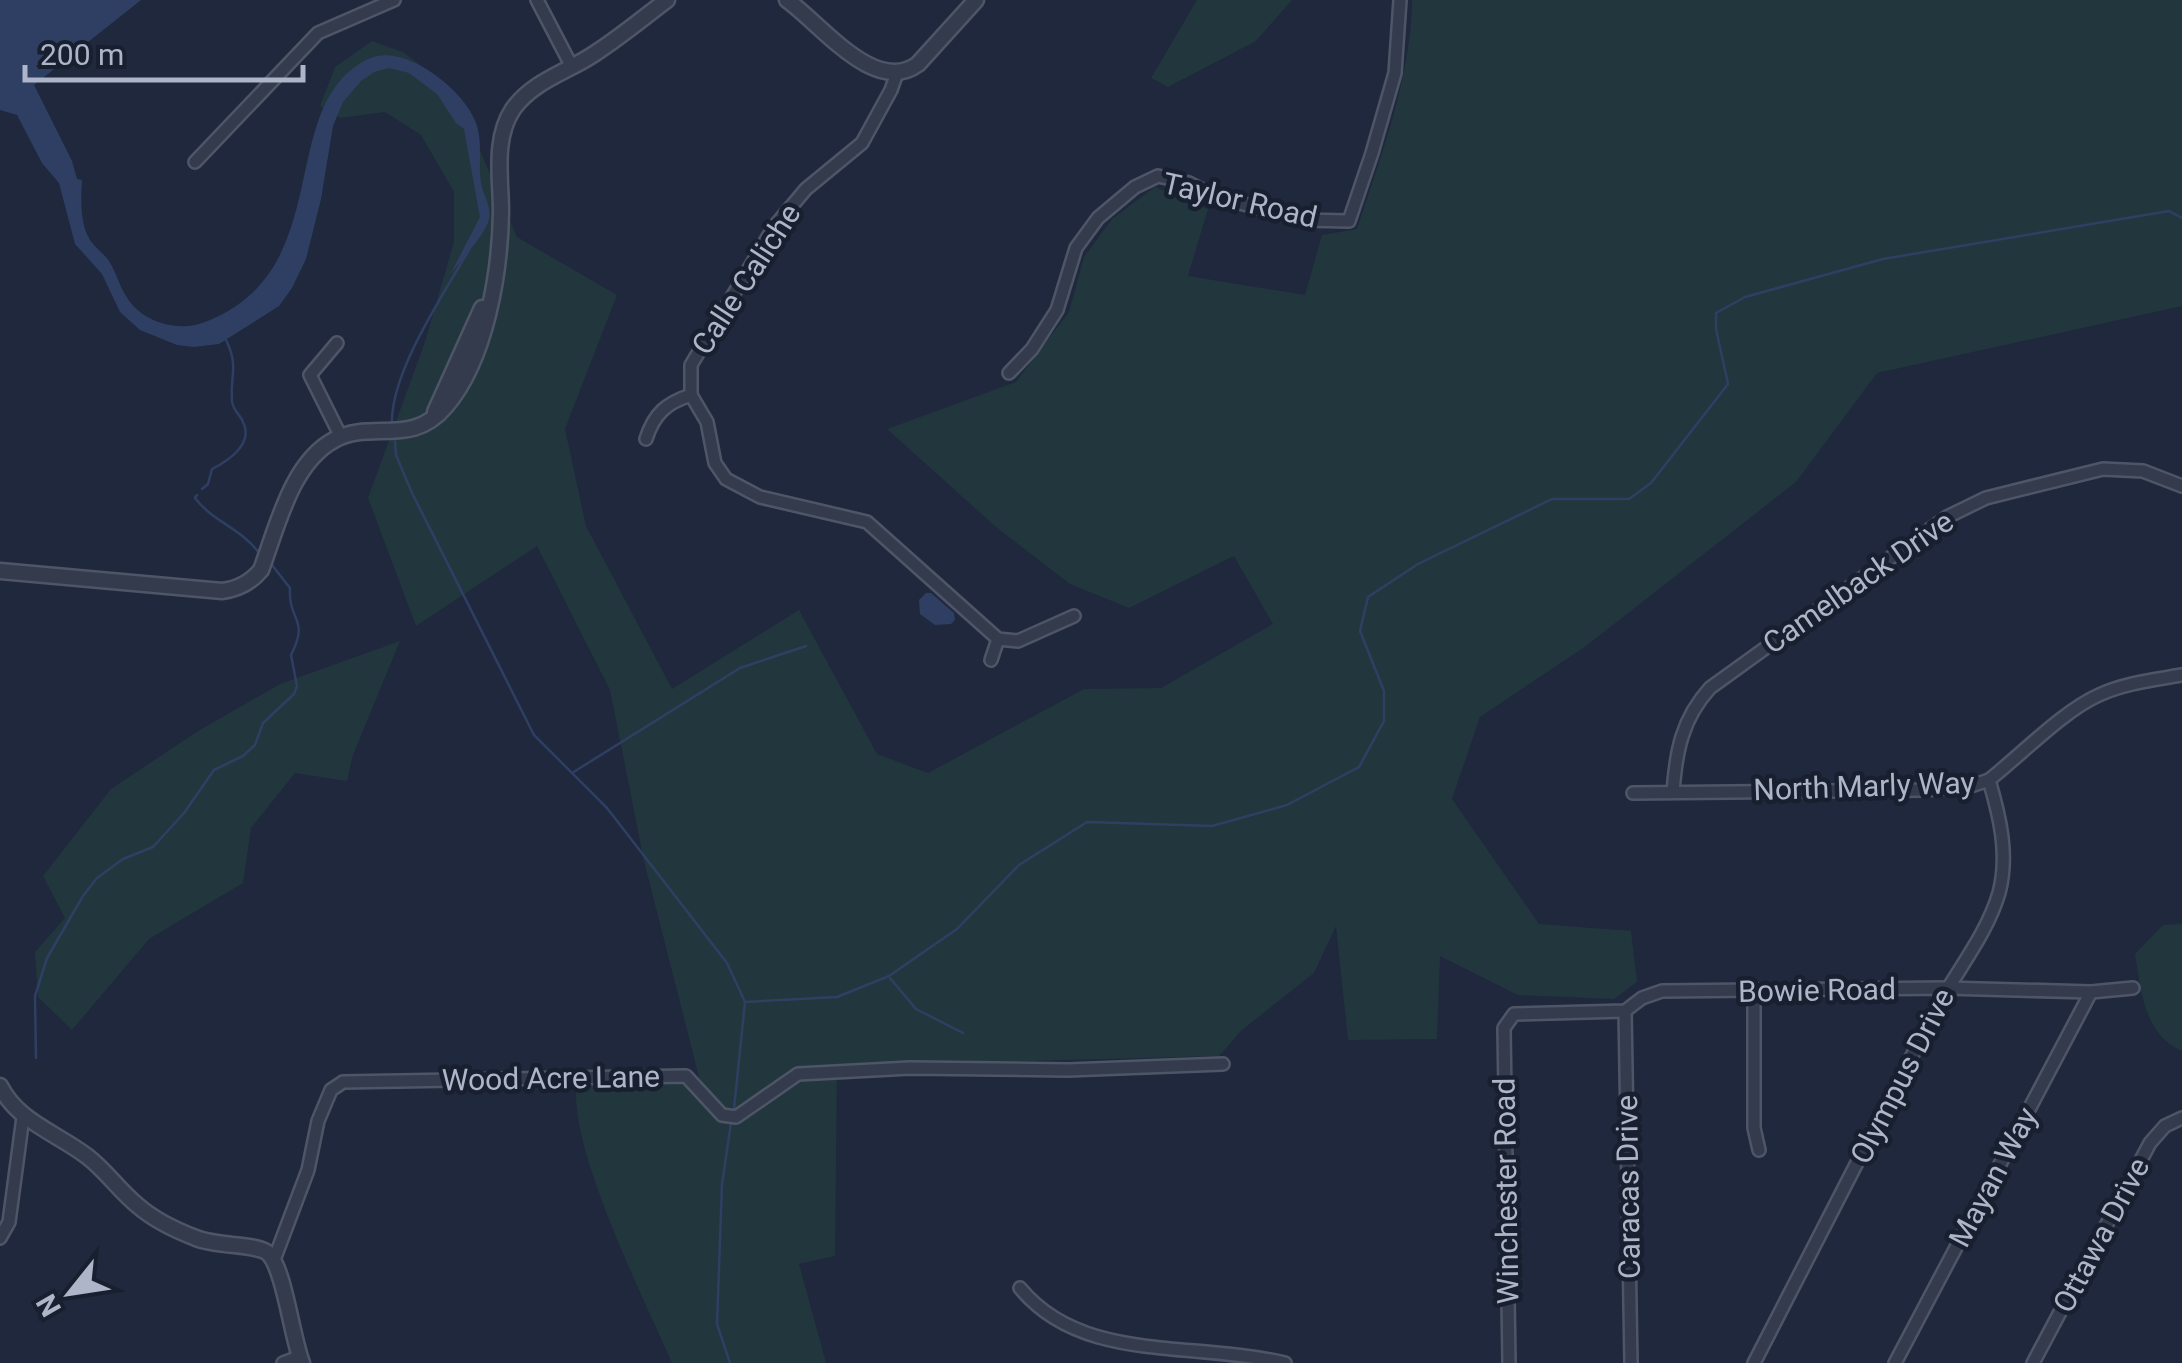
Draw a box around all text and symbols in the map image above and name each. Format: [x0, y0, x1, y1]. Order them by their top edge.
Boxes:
scale bar [25, 20, 302, 82]
text: 200 m [40, 37, 124, 72]
street label: Taylor Road [1159, 165, 1321, 235]
street label: Calle Caliche [684, 197, 808, 361]
street label: Camelback Drive [1756, 503, 1960, 661]
street label: North Marly Way [1753, 765, 1975, 807]
street label: Bowie Road [1738, 971, 1896, 1009]
street label: Olympus Drive [1843, 982, 1961, 1170]
street label: Wood Acre Lane [442, 1059, 660, 1097]
street label: Winchester Road [1487, 1078, 1525, 1304]
street label: Caracas Drive [1609, 1095, 1647, 1279]
street label: Mayan Way [1942, 1101, 2044, 1253]
street label: Ottawa Drive [2046, 1152, 2156, 1318]
north arrow [20, 1243, 120, 1343]
text: N [30, 1288, 68, 1322]

